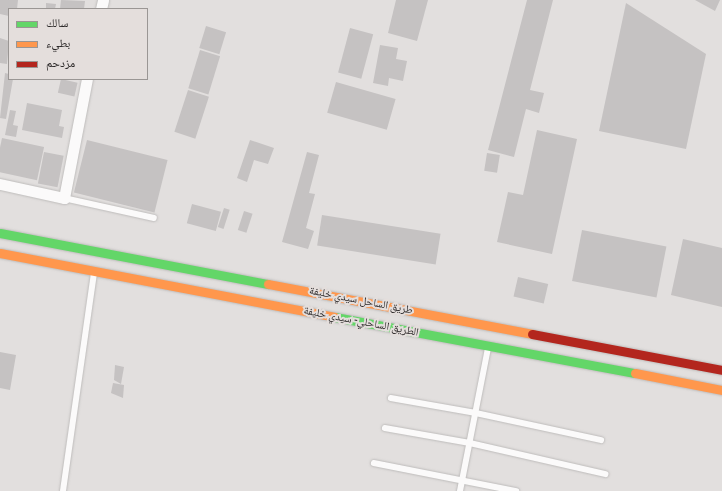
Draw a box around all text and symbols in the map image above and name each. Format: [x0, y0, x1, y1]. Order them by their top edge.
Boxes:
legend [8, 8, 148, 80]
text: سالك [46, 16, 68, 30]
text: بطيء [46, 36, 70, 50]
text: مزدحم [46, 56, 75, 70]
street label: طريق الساحل سيدي خليفة [308, 284, 414, 318]
street label: الطريق الساحلي- سيدي خليفة [302, 304, 420, 340]

